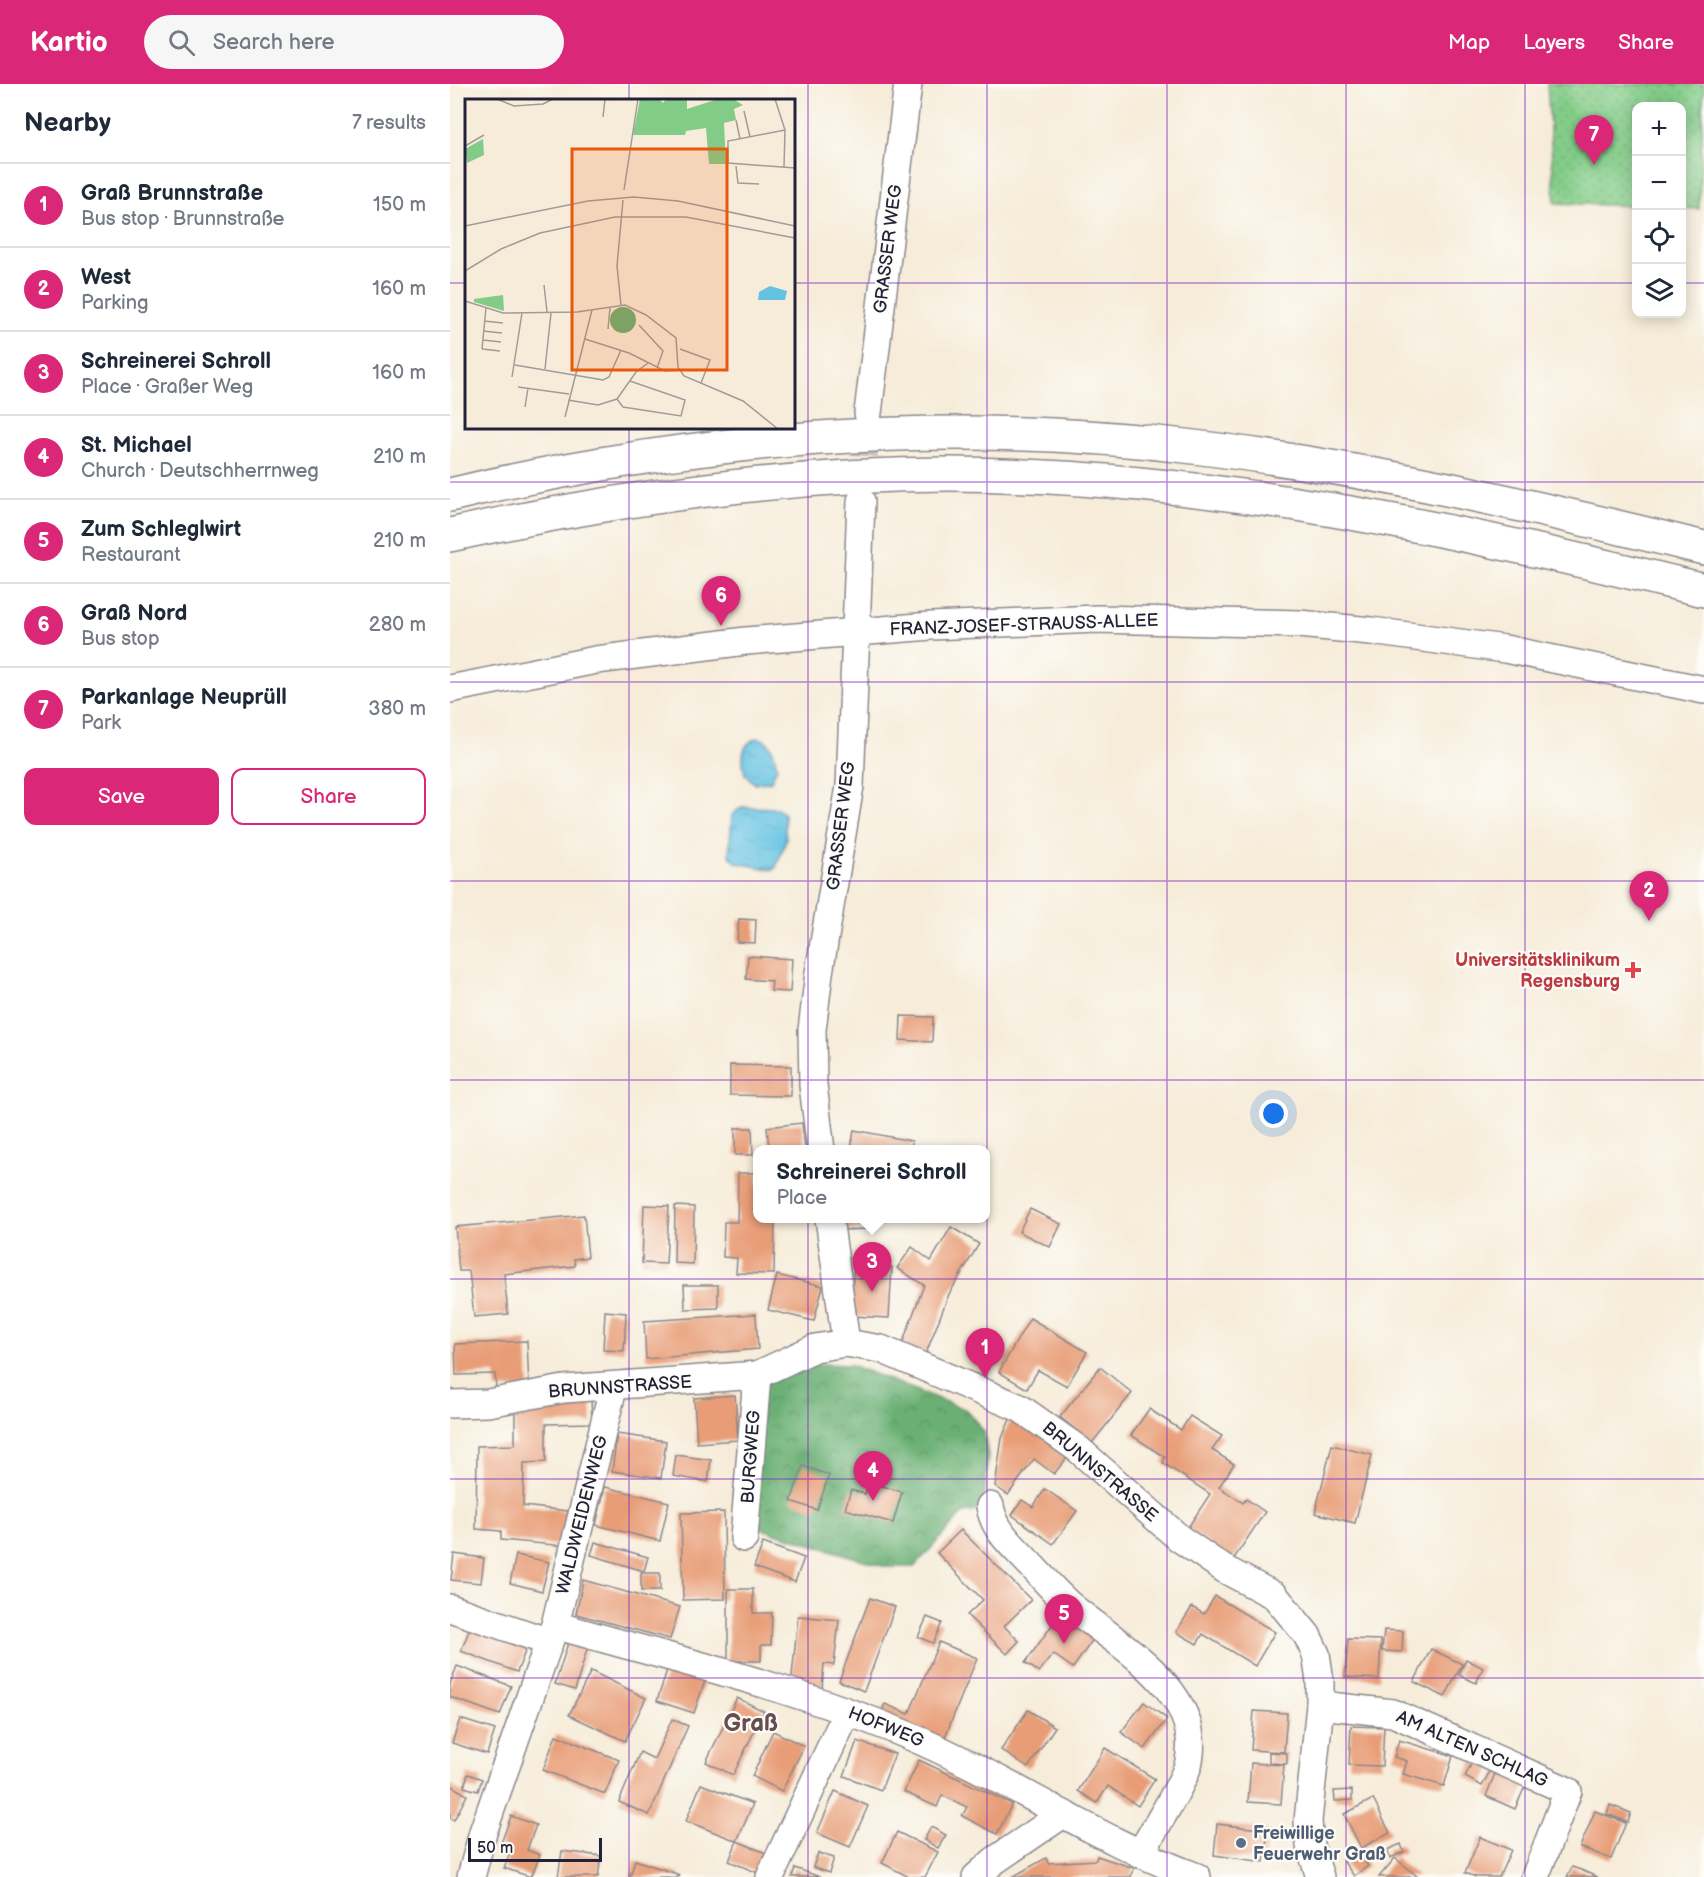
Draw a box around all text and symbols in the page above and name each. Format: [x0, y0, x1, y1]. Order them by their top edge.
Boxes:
search box [144, 15, 564, 69]
text: Kartio [30, 26, 108, 59]
icon: search [165, 26, 198, 59]
text: Search here [213, 29, 335, 56]
text: Map [1448, 30, 1490, 55]
text: Layers [1523, 30, 1585, 55]
text: Share [1618, 30, 1674, 55]
inset map [465, 99, 795, 429]
map controls [1632, 102, 1686, 318]
button: + [1632, 102, 1686, 156]
text: Nearby [24, 108, 111, 139]
text: 7 results [352, 111, 426, 135]
pin: 7 [1574, 116, 1614, 165]
button: − [1632, 156, 1686, 210]
text: Graß Brunnstraße [81, 180, 263, 207]
street label: GRASSER WEG [870, 183, 906, 315]
text: 1 [39, 193, 48, 217]
text: 150 m [373, 193, 426, 217]
text: Bus stop · Brunnstraße [81, 207, 284, 231]
button: locate [1632, 210, 1686, 264]
text: West [81, 264, 131, 291]
button: layers [1632, 264, 1686, 318]
text: 2 [38, 277, 49, 301]
text: 160 m [372, 277, 426, 301]
text: Parking [81, 291, 149, 315]
text: Schreinerei Schroll [81, 348, 271, 375]
text: 3 [38, 361, 49, 385]
text: 160 m [372, 361, 426, 385]
text: Place · Graßer Weg [81, 375, 253, 399]
text: St. Michael [81, 432, 192, 459]
text: 4 [38, 445, 49, 469]
text: 210 m [373, 445, 426, 469]
text: Church · Deutschherrnweg [81, 459, 319, 483]
text: Zum Schleglwirt [81, 516, 241, 543]
text: 5 [38, 529, 49, 553]
text: 210 m [373, 529, 426, 553]
text: Restaurant [81, 543, 181, 567]
pin: 6 [702, 576, 740, 626]
text: Graß Nord [81, 600, 187, 627]
street label: FRANZ-JOSEF-STRAUSS-ALLEE [889, 610, 1159, 640]
text: 6 [37, 613, 50, 637]
text: 280 m [369, 613, 426, 637]
text: Bus stop [81, 627, 160, 651]
text: Parkanlage Neuprüll [81, 684, 287, 711]
text: 7 [38, 697, 49, 721]
text: 380 m [368, 697, 426, 721]
text: Park [81, 711, 121, 735]
street label: GRASSER WEG [823, 760, 859, 892]
button: Save [24, 768, 219, 825]
button: Share [231, 768, 426, 825]
pin: 2 [1630, 872, 1668, 921]
place label: Universitätsklinikum Regensburg [1455, 950, 1620, 992]
marker: Universitätsklinikum Regensburg [1624, 961, 1642, 979]
your location [1259, 1099, 1288, 1128]
popup [753, 1145, 990, 1223]
text: Schreinerei Schroll [776, 1159, 967, 1186]
text: Place [776, 1186, 827, 1210]
pin: 3 [852, 1242, 892, 1292]
pin: 1 [966, 1328, 1004, 1378]
street label: BRUNNSTRASSE [547, 1371, 693, 1403]
street label: BURGWEG [737, 1410, 765, 1504]
street label: BRUNNSTRASSE [1038, 1418, 1162, 1526]
street label: WALDWEIDENWEG [552, 1433, 612, 1597]
pin: 4 [854, 1452, 892, 1501]
pin: 5 [1044, 1594, 1084, 1644]
street label: HOFWEG [845, 1702, 927, 1752]
street label: AM ALTEN SCHLAG [1393, 1706, 1551, 1792]
district label: Graß [724, 1709, 778, 1738]
place label: Freiwillige Feuerwehr Graß [1253, 1823, 1386, 1865]
scale bar [468, 1835, 602, 1862]
marker: Freiwillige Feuerwehr Graß [1234, 1836, 1248, 1850]
text: 50 m [477, 1839, 513, 1858]

